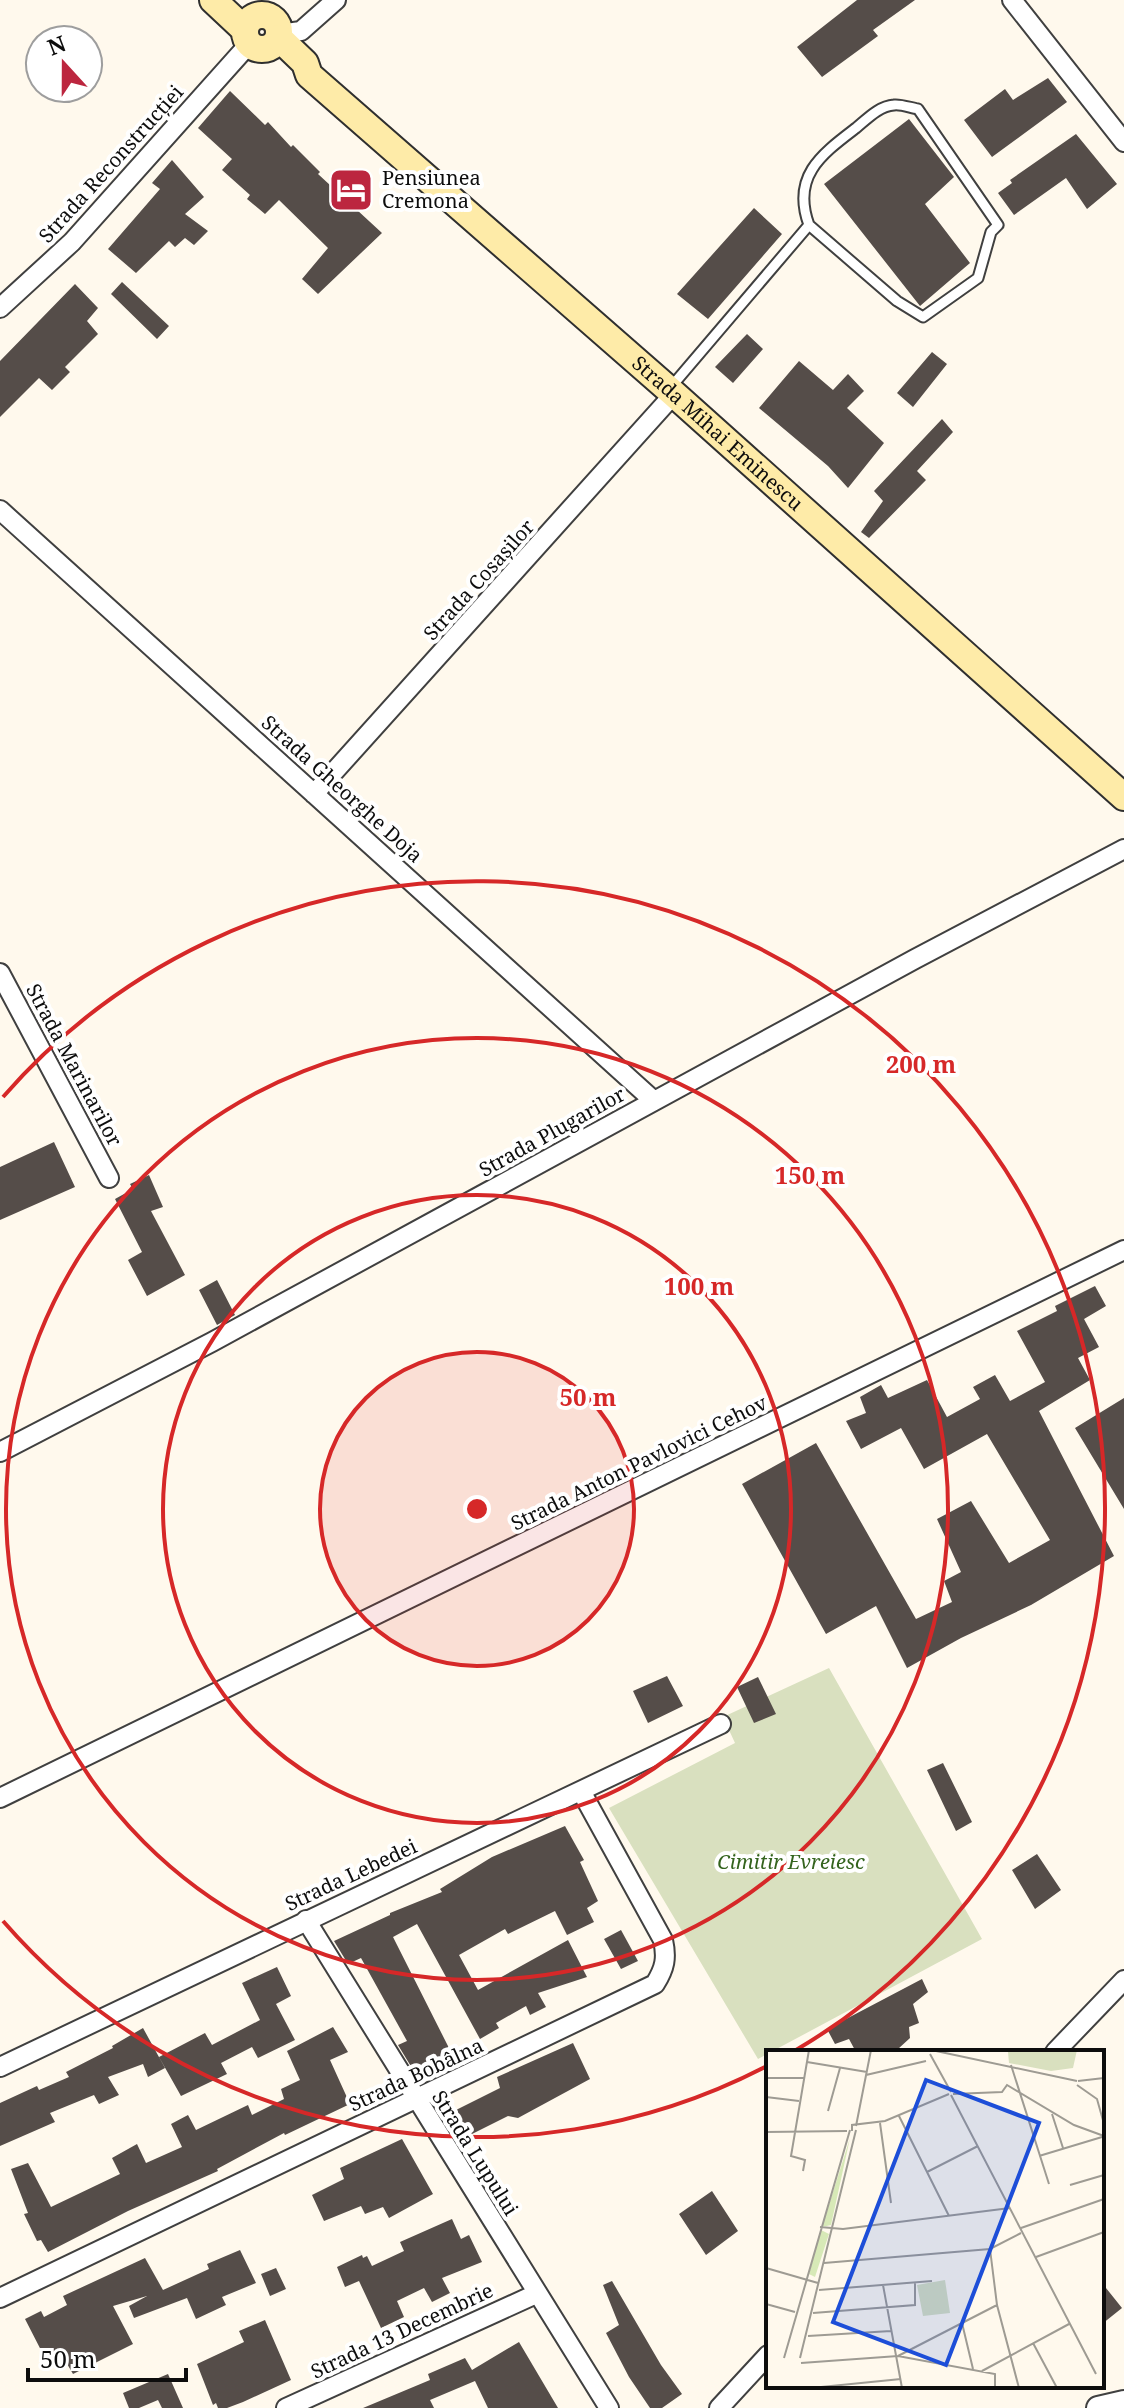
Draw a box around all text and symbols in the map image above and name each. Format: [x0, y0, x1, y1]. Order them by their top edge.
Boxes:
north arrow [24, 24, 104, 104]
text: N [43, 27, 70, 62]
street label: Strada Reconstrucției [32, 79, 189, 248]
place label: Pensiunea Cremona [382, 164, 481, 214]
hotel icon: Pensiunea Cremona [327, 166, 375, 214]
street label: Strada Mihai Eminescu [626, 349, 809, 517]
street label: Strada Cosașilor [417, 513, 540, 646]
street label: Strada Gheorghe Doja [256, 709, 429, 868]
street label: Strada Marinarilor [20, 979, 129, 1151]
text: 200 m [886, 1047, 957, 1080]
street label: Strada Plugarilor [474, 1080, 630, 1183]
text: 150 m [775, 1158, 846, 1191]
text: 100 m [664, 1269, 735, 1302]
text: 50 m [559, 1380, 617, 1413]
street label: Strada Anton Pavlovici Cehov [506, 1389, 772, 1536]
centre of rings [463, 1495, 491, 1523]
street label: Strada Lebedei [281, 1832, 422, 1917]
park label: Cimitir Evreiesc [717, 1848, 865, 1875]
street label: Strada Bobâlna [344, 2032, 487, 2118]
inset map [766, 2050, 1104, 2388]
street label: Strada Lupului [426, 2085, 525, 2221]
street label: Strada 13 Decembrie [306, 2276, 497, 2385]
scale bar [28, 2332, 186, 2382]
text: 50 m [40, 2342, 96, 2375]

